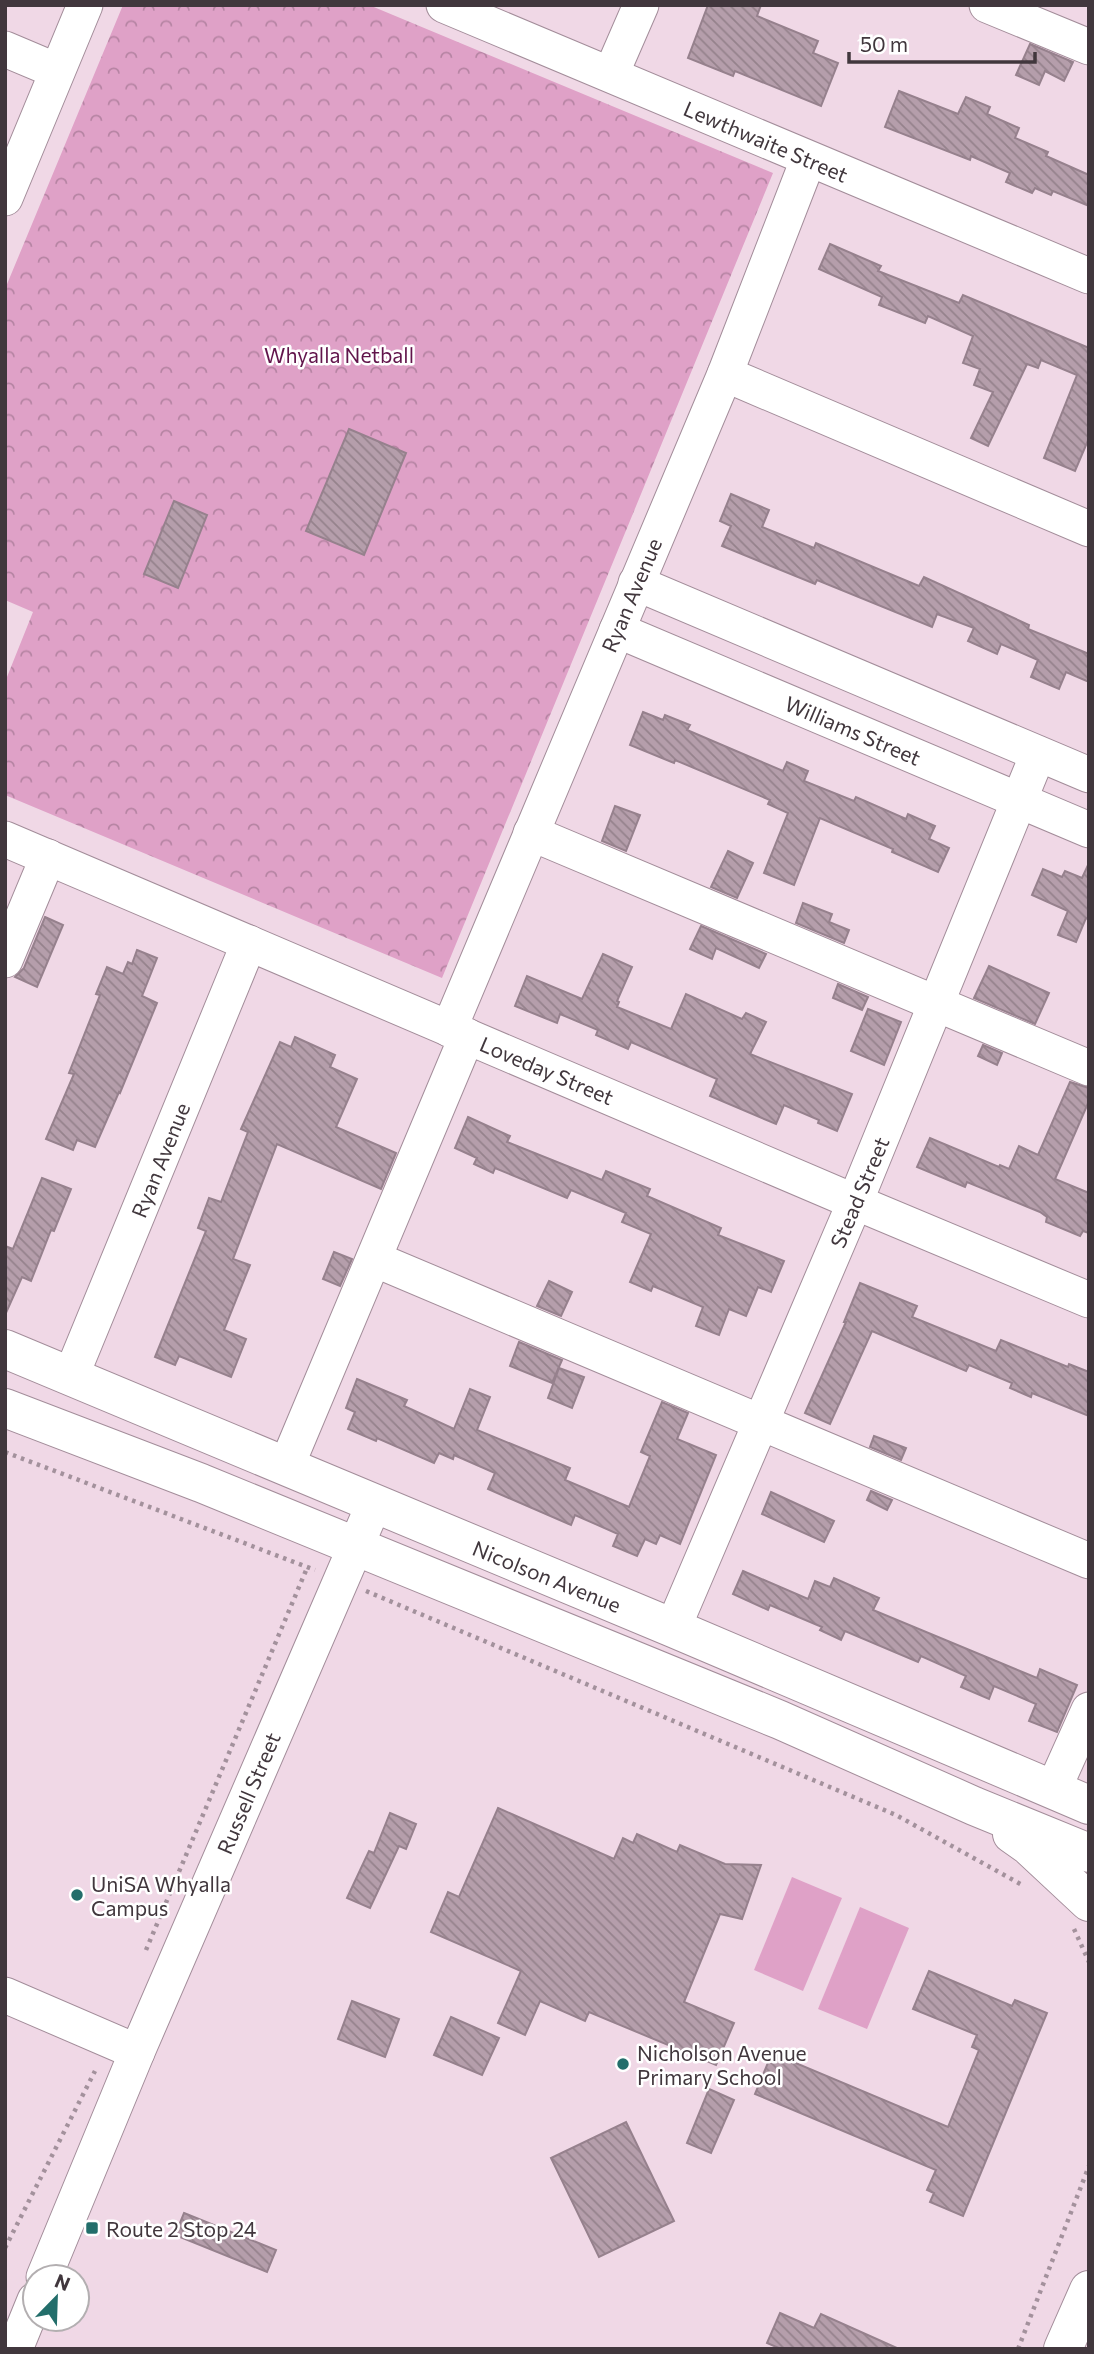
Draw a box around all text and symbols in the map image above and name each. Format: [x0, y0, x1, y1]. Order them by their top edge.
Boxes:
scale bar [849, 21, 1034, 65]
text: 50 m [860, 31, 908, 56]
street label: Lewthwaite Street [680, 95, 852, 187]
park label: Whyalla Netball [264, 342, 414, 367]
street label: Ryan Avenue [596, 534, 666, 656]
street label: Williams Street [781, 690, 925, 770]
street label: Loveday Street [476, 1031, 618, 1109]
street label: Ryan Avenue [126, 1099, 194, 1221]
street label: Stead Street [824, 1133, 894, 1251]
street label: Nicolson Avenue [469, 1535, 625, 1617]
street label: Russell Street [211, 1728, 285, 1858]
place label: UniSA Whyalla Campus [91, 1871, 231, 1920]
marker: UniSA Whyalla Campus [69, 1887, 85, 1903]
place label: Nicholson Avenue Primary School [637, 2040, 807, 2089]
marker: Nicholson Avenue Primary School [615, 2056, 631, 2072]
place label: Route 2 Stop 24 [106, 2216, 257, 2241]
marker: Route 2 Stop 24 [84, 2220, 100, 2236]
north arrow [21, 2263, 91, 2333]
text: N [52, 2269, 74, 2295]

